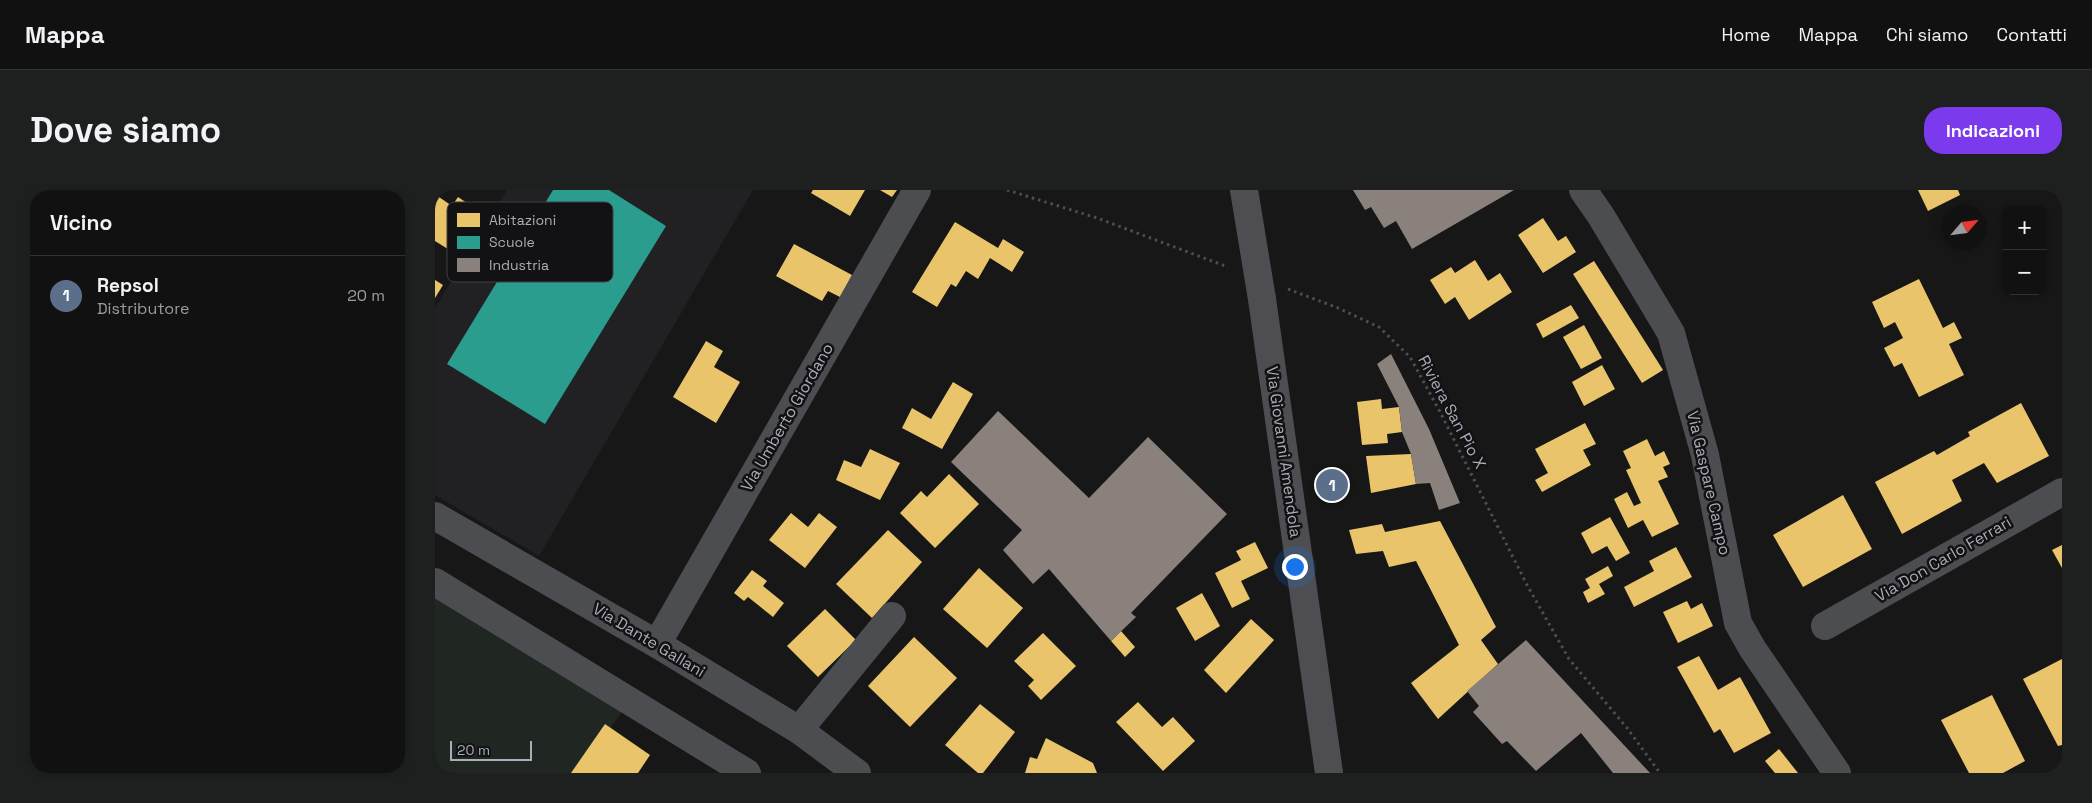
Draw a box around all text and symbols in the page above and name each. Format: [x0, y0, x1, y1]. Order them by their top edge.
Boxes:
text: Mappa [25, 19, 105, 50]
text: Home [1721, 23, 1771, 46]
text: Mappa [1799, 23, 1858, 46]
text: Chi siamo [1886, 23, 1968, 46]
text: Contatti [1996, 23, 2067, 46]
button: Indicazioni [1924, 107, 2062, 154]
text: Dove siamo [30, 108, 221, 152]
legend [447, 202, 613, 282]
north arrow [1942, 205, 1987, 250]
map controls [2002, 205, 2047, 295]
button: + [2002, 205, 2047, 250]
text: Vicino [50, 209, 112, 236]
text: Abitazioni [489, 211, 556, 229]
text: Scuole [489, 233, 535, 251]
button: − [2002, 250, 2047, 295]
text: Industria [489, 256, 549, 274]
text: Repsol [97, 273, 159, 298]
text: 1 [62, 285, 70, 306]
text: 20 m [347, 285, 385, 306]
text: Distributore [97, 298, 189, 319]
street label: Via Umberto Giordano [736, 339, 838, 495]
street label: Riviera San Pio X [1413, 352, 1491, 472]
street label: Via Giovanni Amendola [1262, 365, 1306, 539]
street label: Via Gaspare Campo [1682, 409, 1736, 557]
pin: 1 [1316, 466, 1348, 504]
street label: Via Don Carlo Ferrari [1871, 511, 2015, 607]
your location [1282, 554, 1308, 580]
street label: Via Dante Gallani [589, 598, 709, 682]
scale bar [450, 738, 533, 761]
text: 20 m [457, 741, 490, 759]

